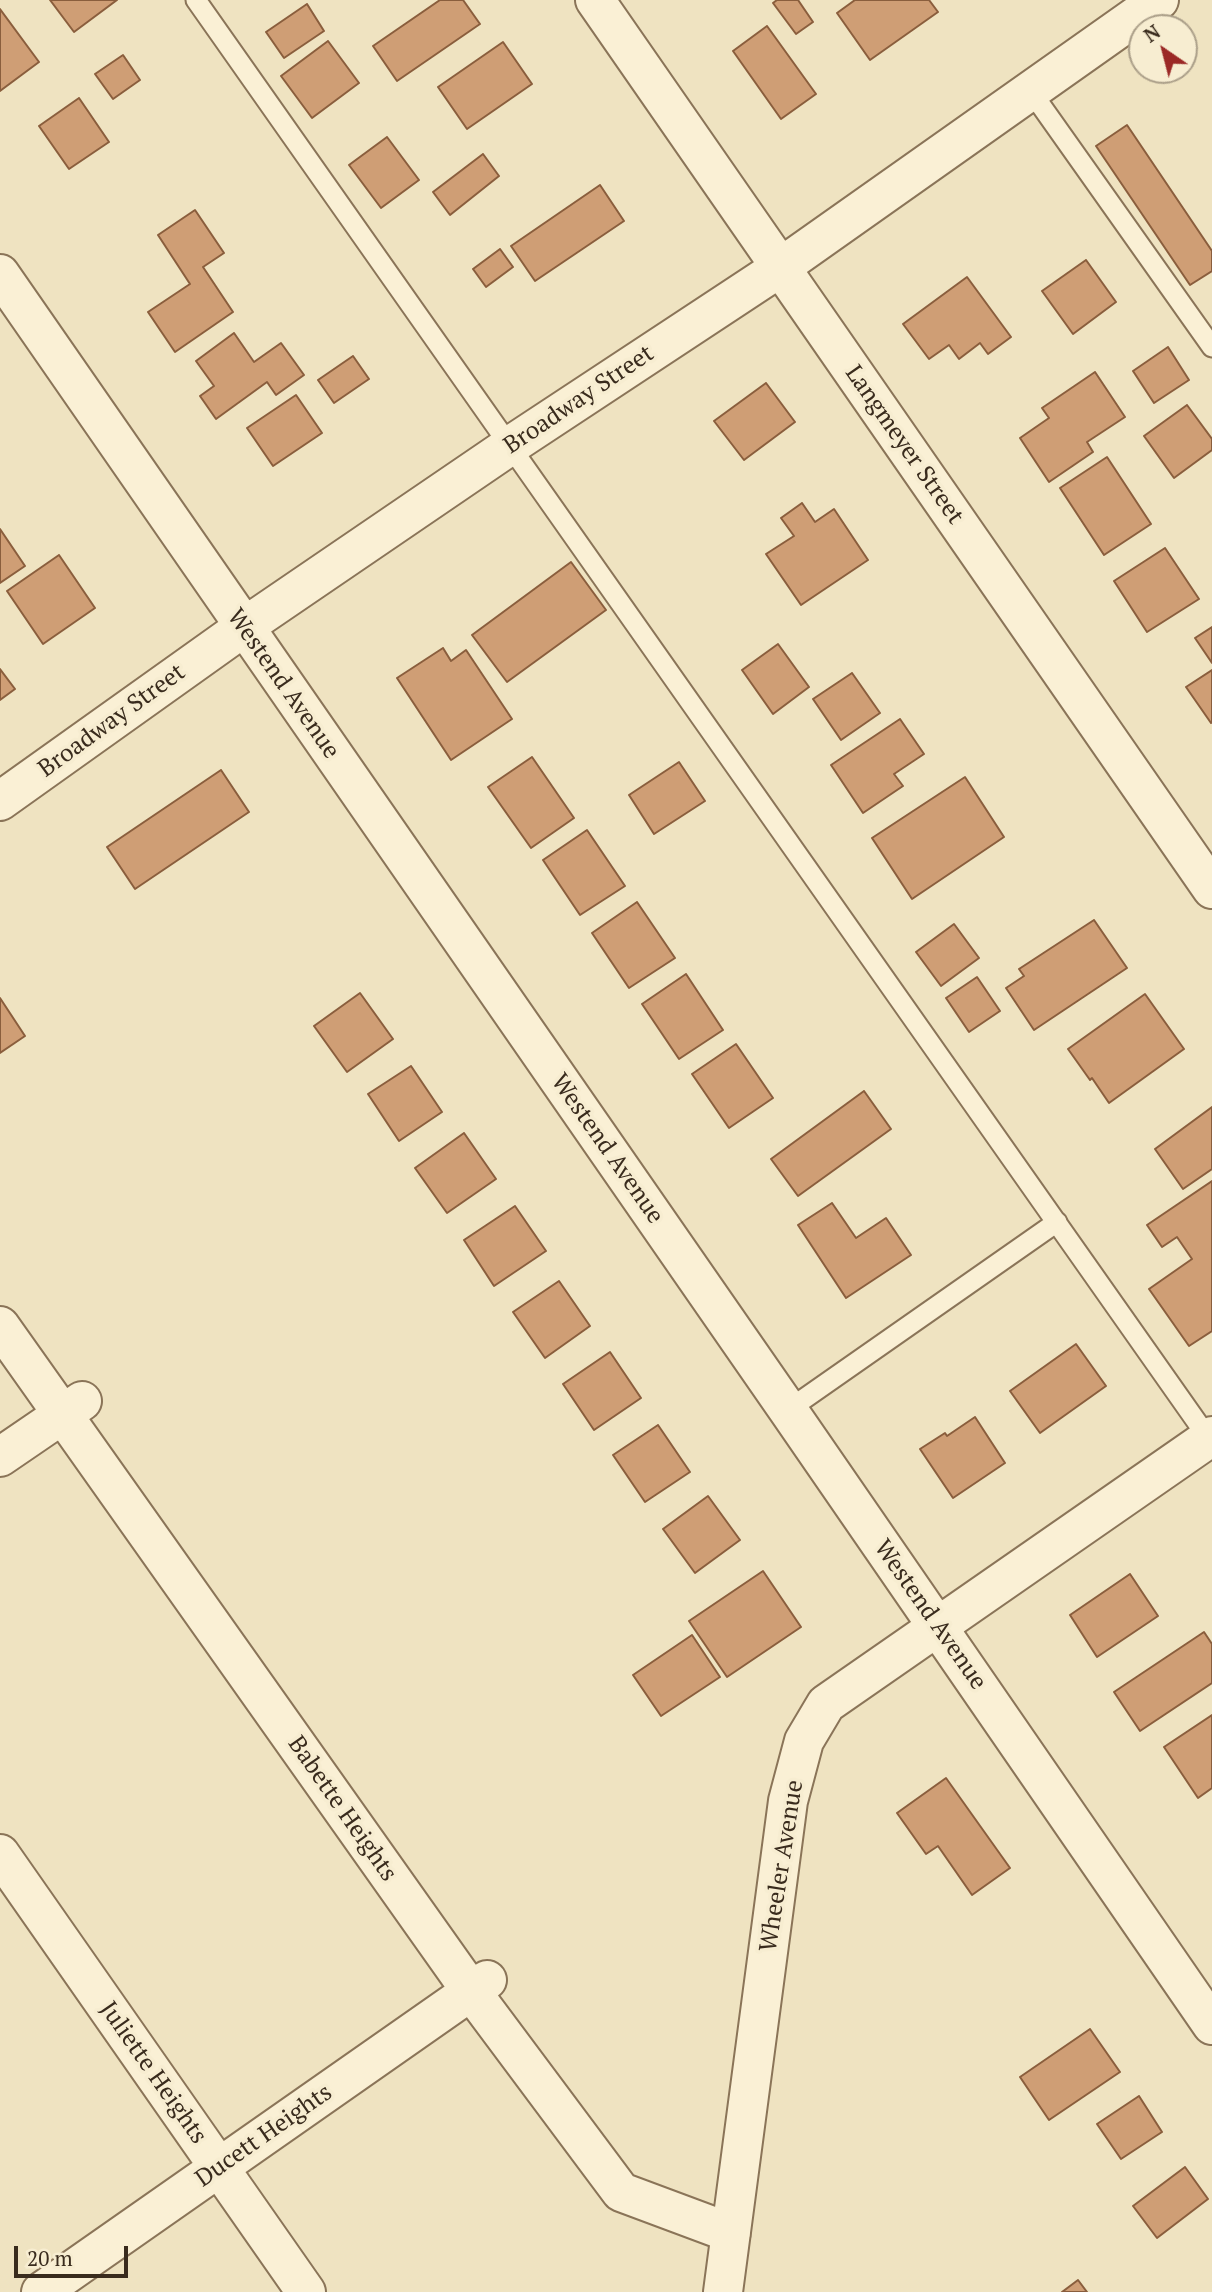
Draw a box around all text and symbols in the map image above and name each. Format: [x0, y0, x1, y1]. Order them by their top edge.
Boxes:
north arrow [1128, 14, 1198, 84]
text: N [1139, 19, 1165, 47]
street label: Broadway Street [499, 339, 659, 461]
street label: Langmeyer Street [838, 360, 970, 530]
street label: Westend Avenue [221, 604, 345, 764]
street label: Broadway Street [33, 658, 191, 784]
street label: Westend Avenue [545, 1069, 669, 1229]
street label: Westend Avenue [868, 1535, 992, 1695]
street label: Babette Heights [281, 1731, 403, 1887]
street label: Wheeler Avenue [754, 1778, 810, 1954]
street label: Juliette Heights [93, 1996, 213, 2150]
street label: Ducett Heights [190, 2078, 338, 2194]
scale bar [18, 2232, 131, 2276]
text: 20 m [27, 2244, 73, 2272]

